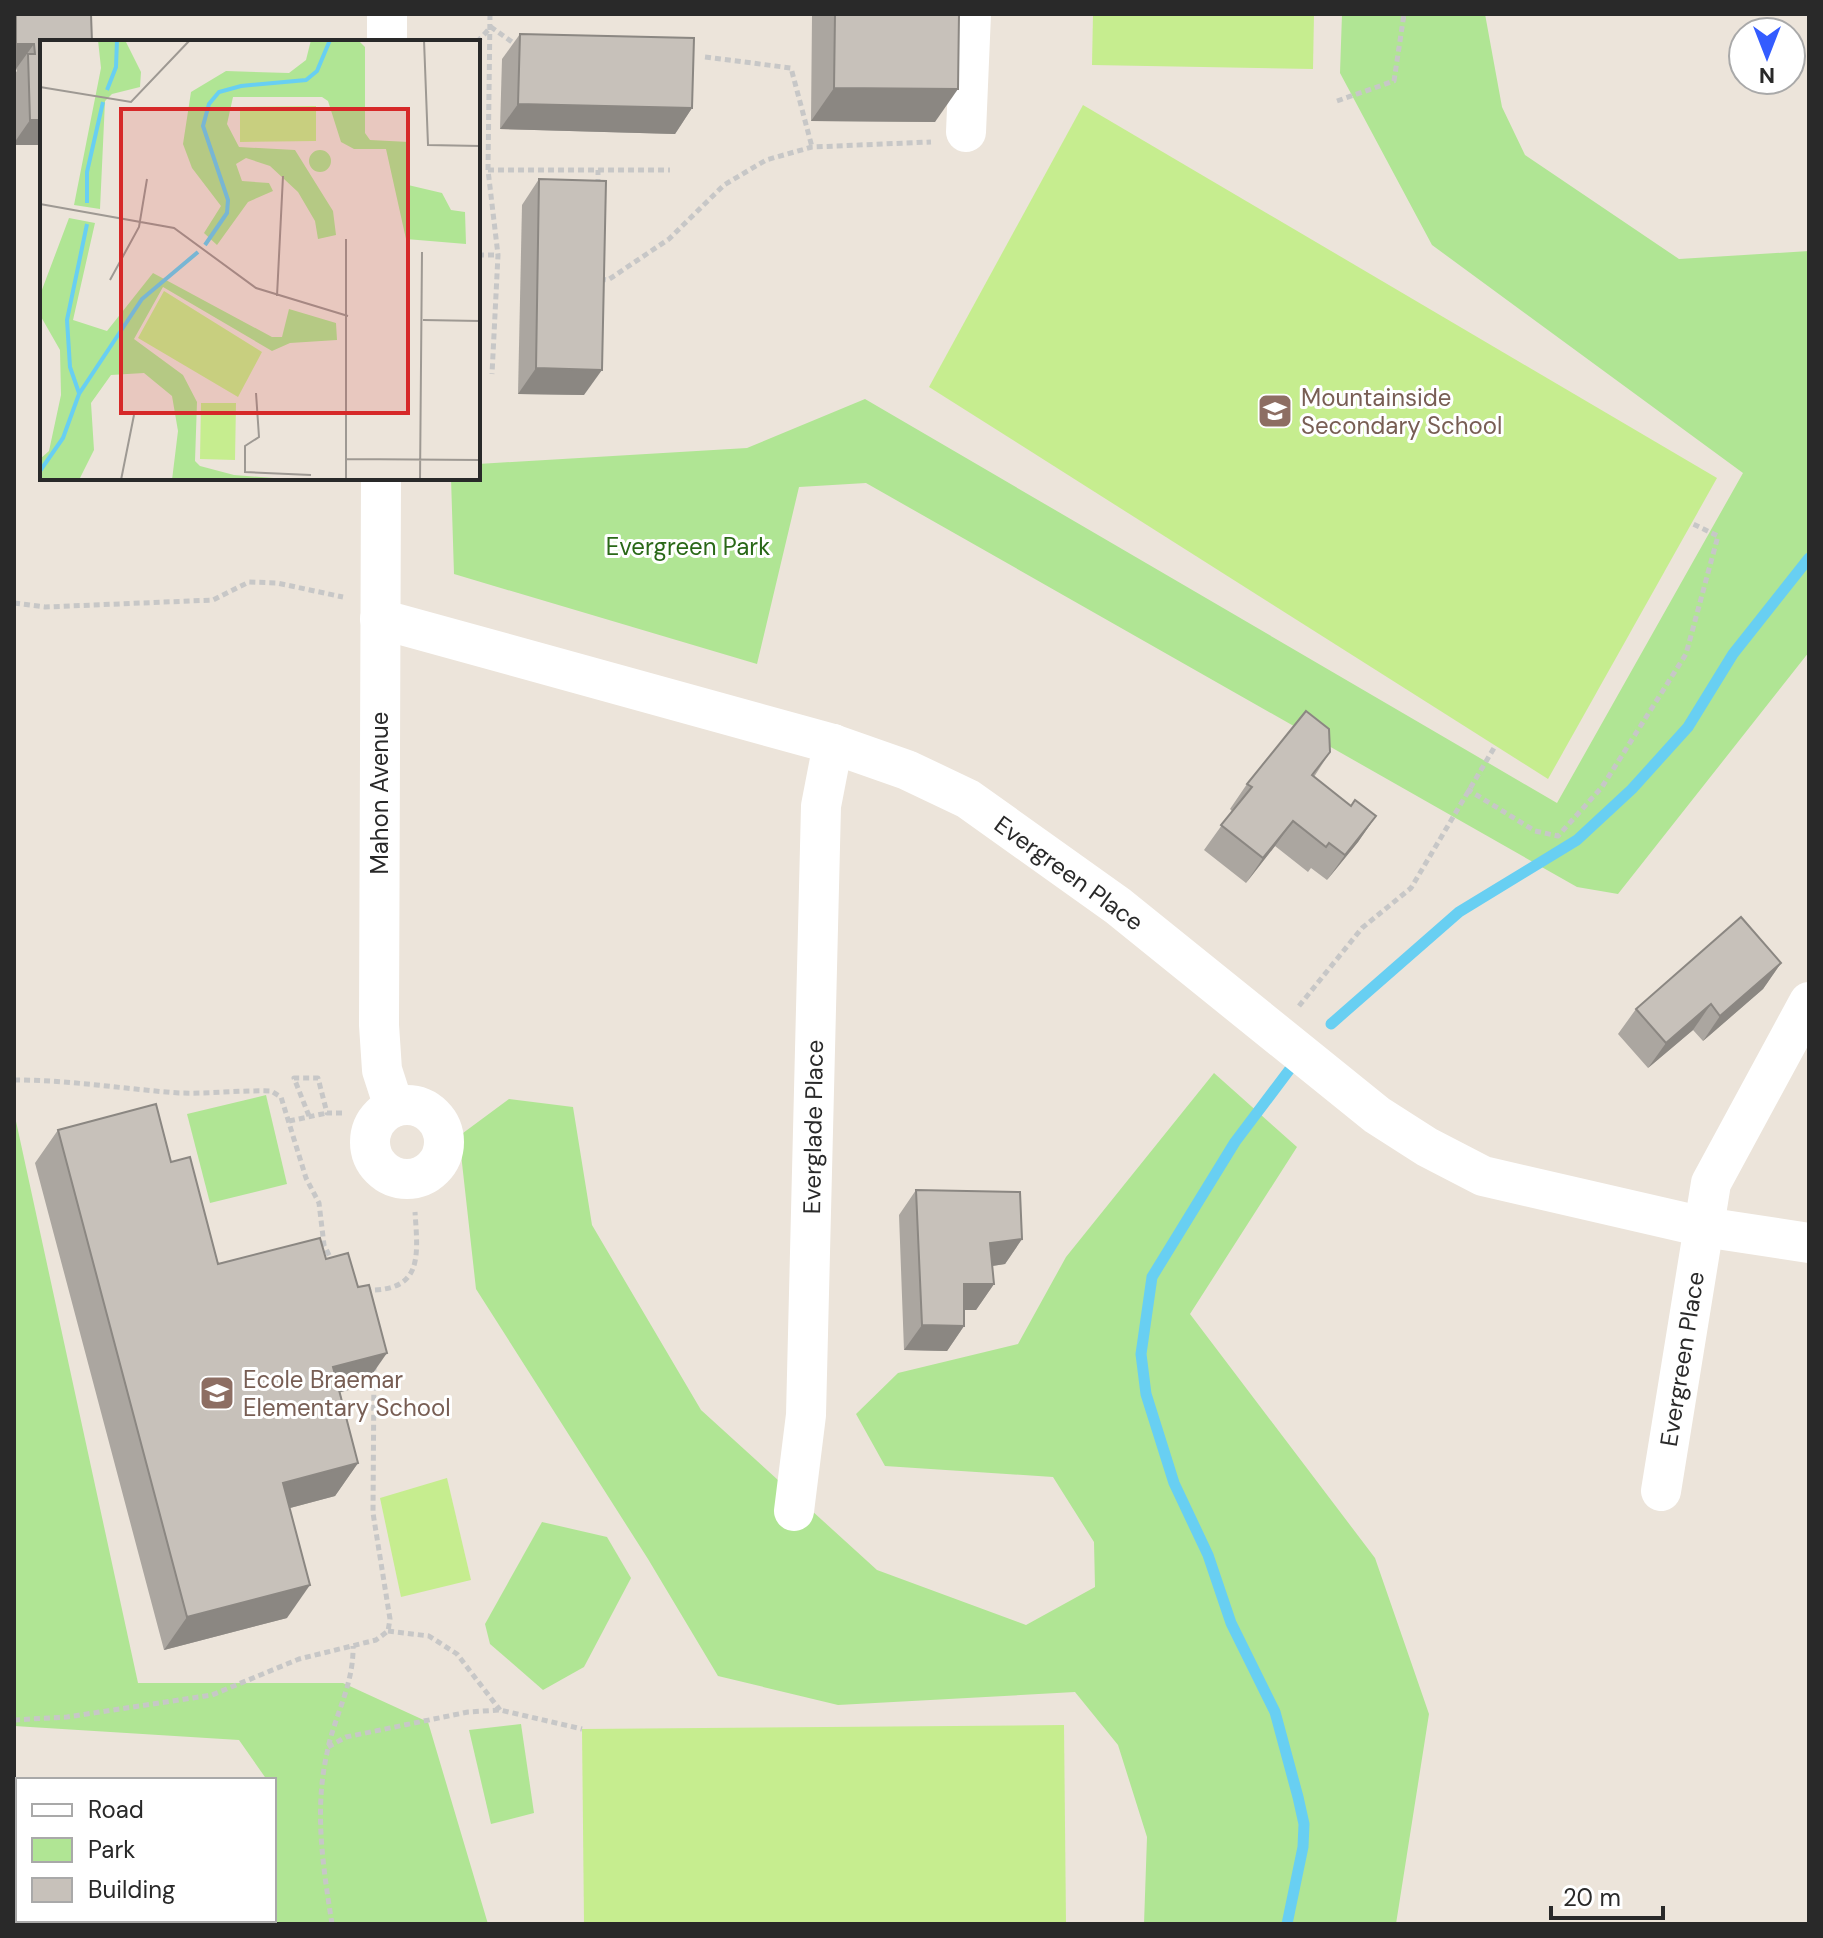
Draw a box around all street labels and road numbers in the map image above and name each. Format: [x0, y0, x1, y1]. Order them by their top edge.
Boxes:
street label: Mahon Avenue [364, 712, 395, 874]
street label: Evergreen Place [988, 809, 1150, 937]
street label: Everglade Place [796, 1040, 830, 1214]
street label: Evergreen Place [1653, 1269, 1711, 1449]

